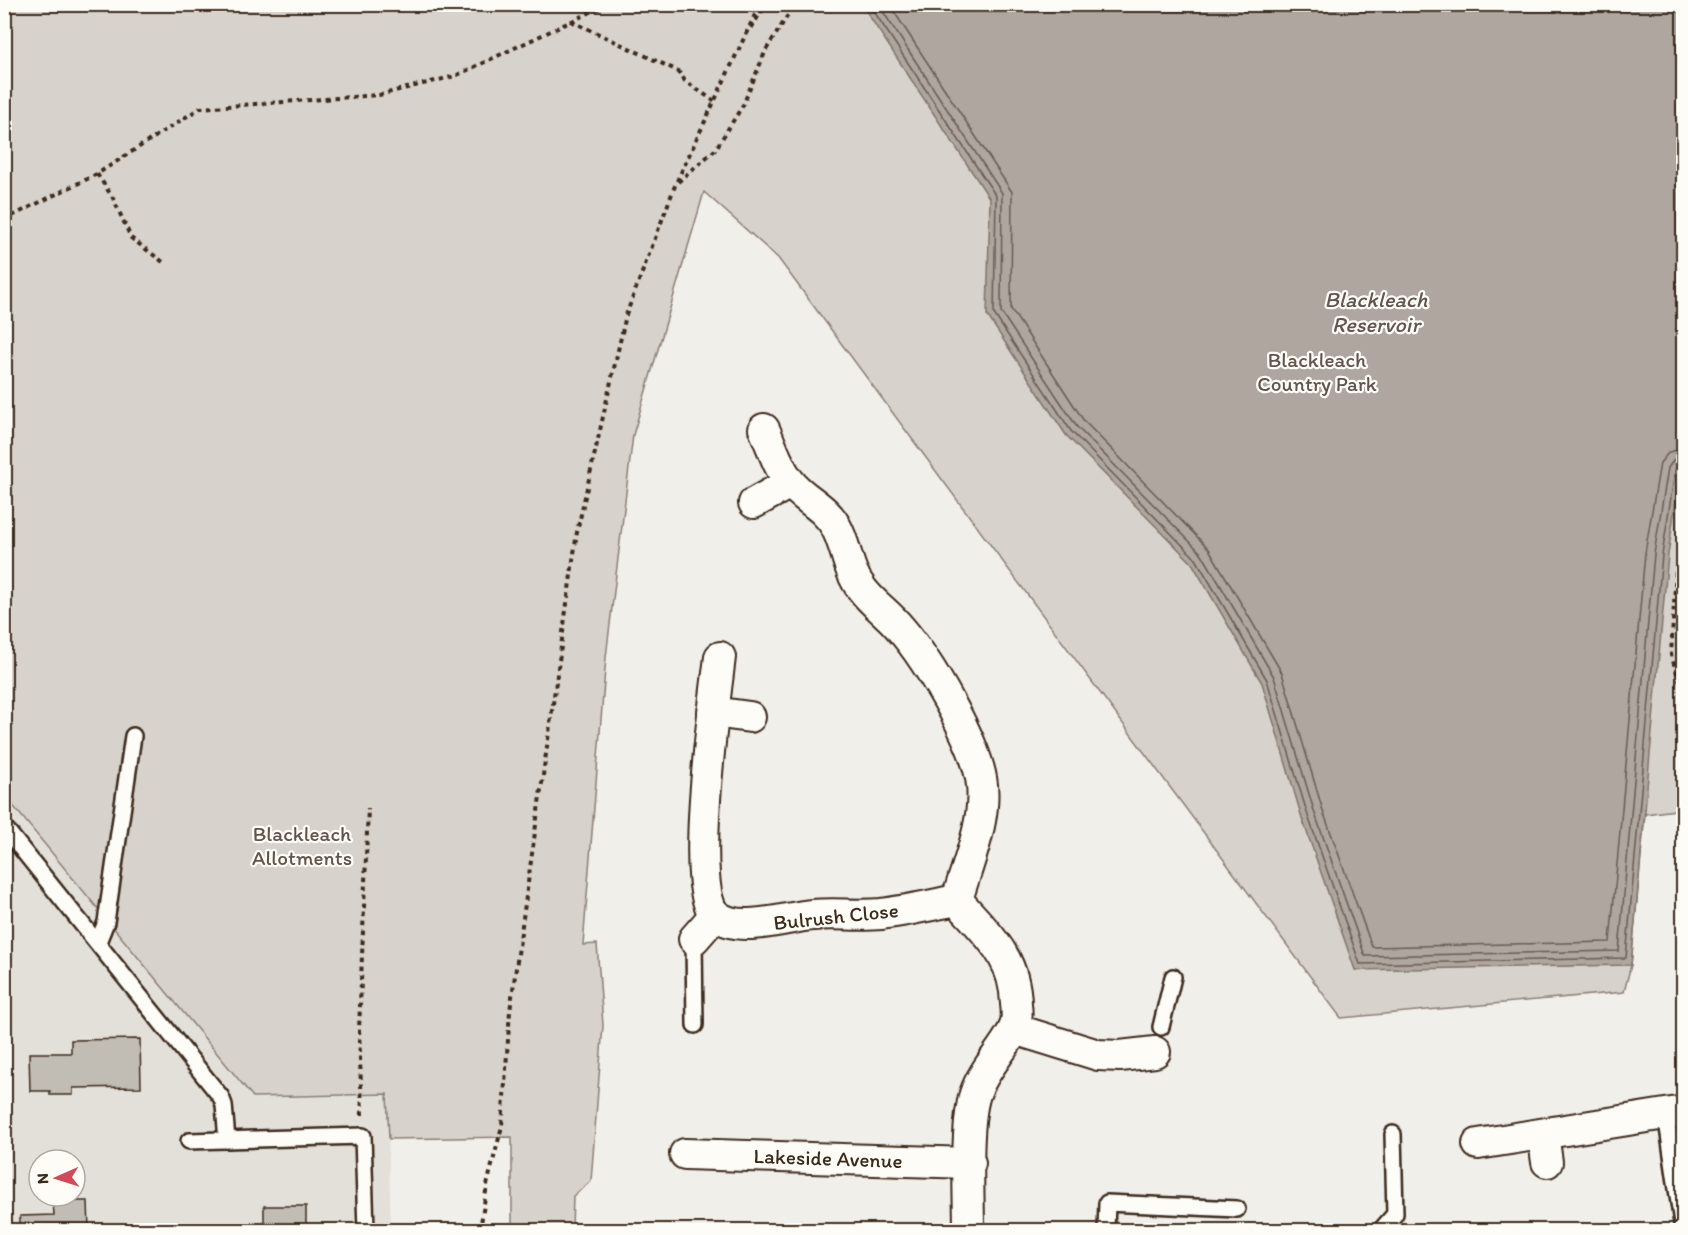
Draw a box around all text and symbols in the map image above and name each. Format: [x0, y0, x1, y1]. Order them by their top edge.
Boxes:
water label: Blackleach Reservoir [1324, 286, 1428, 338]
park label: Blackleach Country Park [1257, 347, 1377, 396]
park label: Blackleach Allotments [252, 821, 352, 870]
street label: Bulrush Close [772, 897, 900, 935]
street label: Lakeside Avenue [753, 1143, 903, 1173]
north arrow [27, 1148, 87, 1208]
text: N [33, 1173, 52, 1185]

